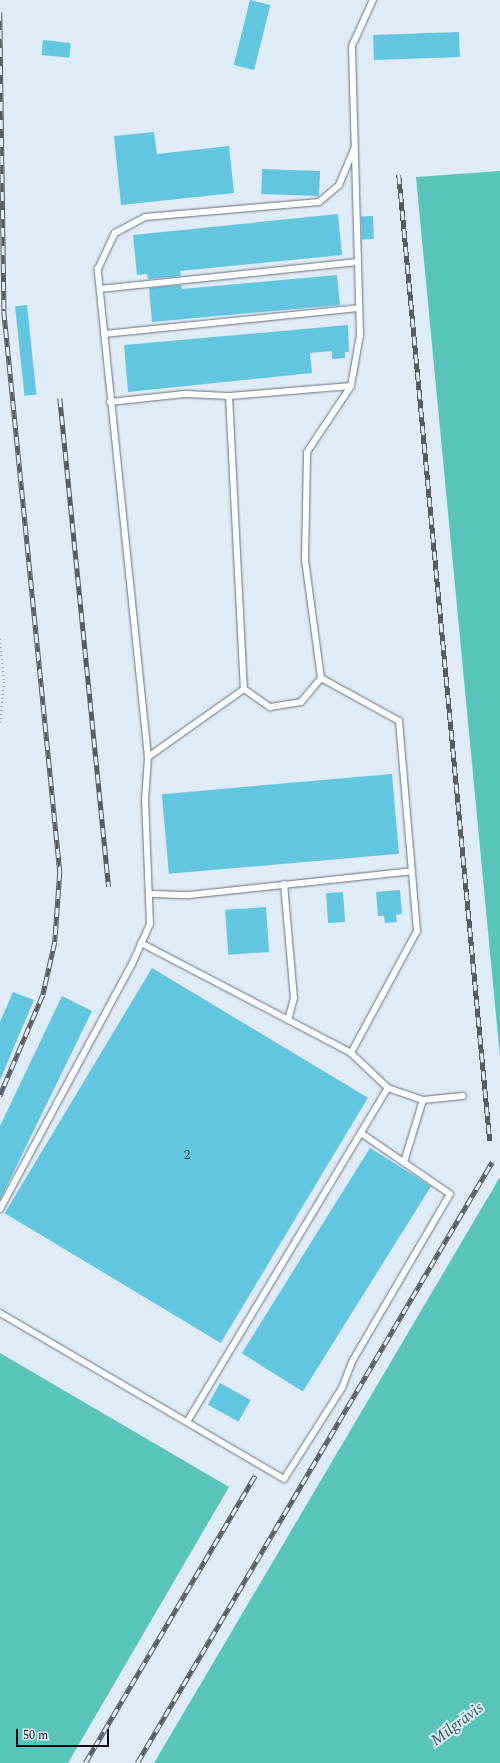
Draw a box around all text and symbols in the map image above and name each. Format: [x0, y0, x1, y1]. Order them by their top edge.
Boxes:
house number: 2 [184, 1147, 190, 1163]
water label: Mīlgrāvis [427, 1698, 487, 1750]
scale bar [18, 1721, 111, 1747]
text: 50 m [23, 1726, 48, 1745]

